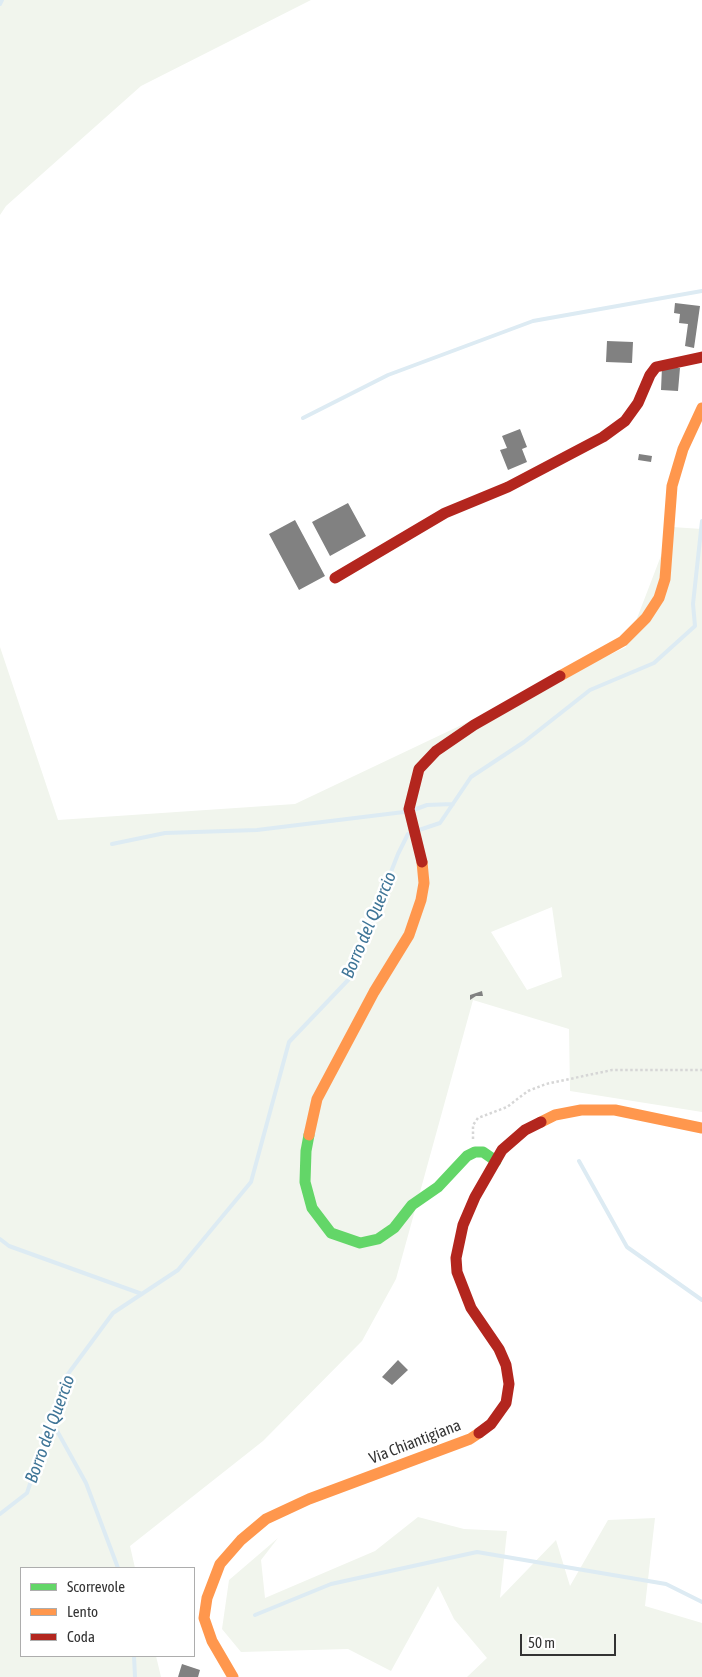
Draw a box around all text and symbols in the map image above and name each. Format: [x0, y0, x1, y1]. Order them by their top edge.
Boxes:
water label: Borro del Quercio [337, 869, 401, 981]
water label: Borro del Quercio [20, 1372, 80, 1486]
street label: Via Chiantigiana [367, 1416, 463, 1468]
legend [20, 1567, 195, 1657]
text: Scorrevole [67, 1578, 125, 1595]
text: Lento [67, 1603, 98, 1620]
scale bar [522, 1624, 618, 1656]
text: Coda [67, 1628, 95, 1645]
text: 50 m [528, 1634, 555, 1651]

